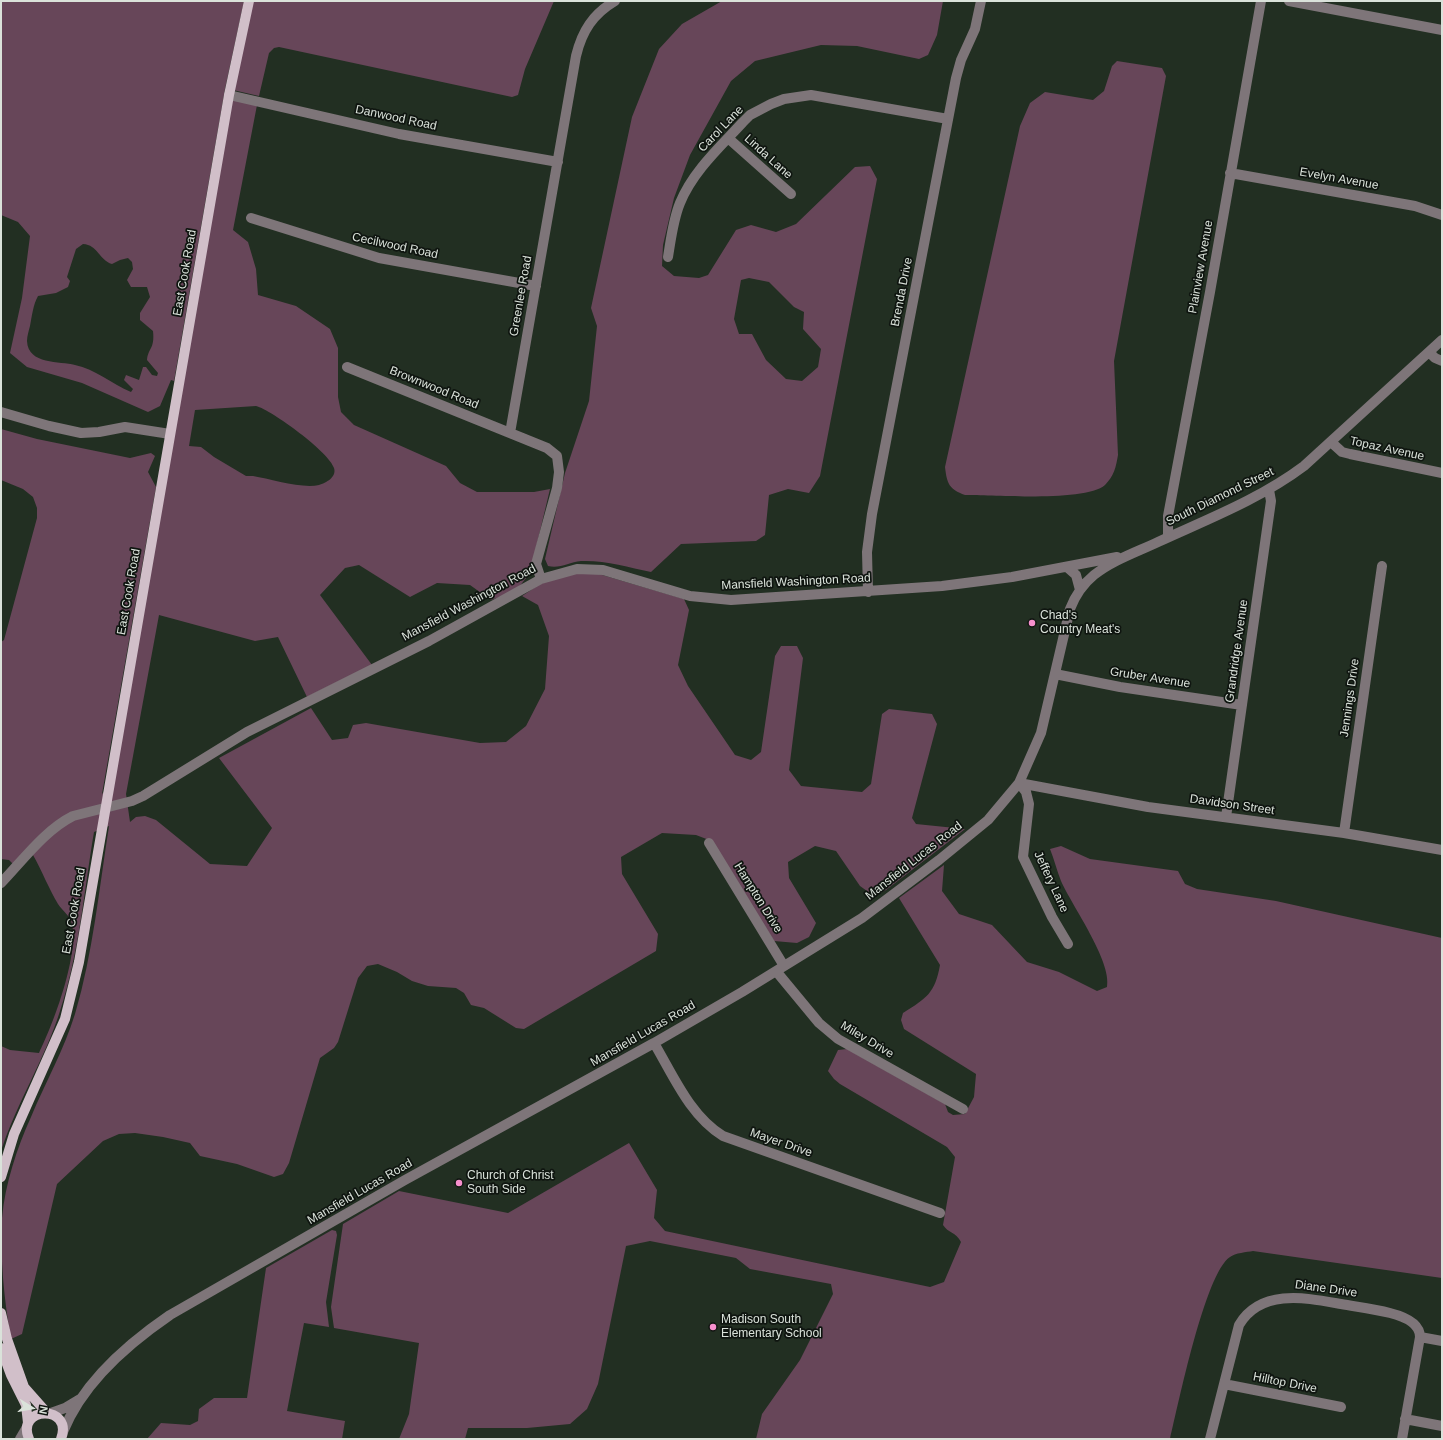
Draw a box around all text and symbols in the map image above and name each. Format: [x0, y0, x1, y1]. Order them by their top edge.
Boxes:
street label: Danwood Road [354, 102, 438, 134]
street label: Carol Lane [695, 103, 747, 155]
street label: Linda Lane [741, 132, 795, 182]
street label: Evelyn Avenue [1298, 165, 1380, 193]
street label: Plainview Avenue [1186, 219, 1216, 315]
street label: East Cook Road [170, 229, 200, 317]
street label: Cecilwood Road [351, 230, 439, 262]
street label: Greenlee Road [507, 255, 535, 337]
street label: Brenda Drive [888, 256, 916, 328]
street label: Brownwood Road [387, 364, 481, 412]
street label: Topaz Avenue [1348, 434, 1426, 464]
street label: South Diamond Street [1164, 465, 1276, 529]
street label: East Cook Road [114, 548, 144, 636]
street label: Mansfield Washington Road [400, 562, 538, 644]
street label: Mansfield Washington Road [721, 571, 871, 593]
street label: Grandridge Avenue [1223, 599, 1251, 703]
place label: Chad's Country Meat's [1040, 609, 1120, 637]
marker: Chad's Country Meat's [1027, 618, 1037, 628]
street label: Jennings Drive [1337, 658, 1363, 738]
street label: Gruber Avenue [1109, 665, 1191, 691]
street label: Davidson Street [1189, 792, 1275, 818]
street label: Mansfield Lucas Road [863, 819, 965, 903]
street label: Jeffery Lane [1031, 849, 1071, 915]
street label: Hampton Drive [731, 860, 785, 936]
street label: East Cook Road [59, 867, 89, 955]
street label: Mansfield Lucas Road [588, 998, 698, 1070]
street label: Miley Drive [838, 1019, 896, 1061]
street label: Mayer Drive [748, 1126, 814, 1160]
street label: Mansfield Lucas Road [305, 1156, 415, 1228]
place label: Church of Christ South Side [467, 1169, 554, 1197]
marker: Church of Christ South Side [454, 1178, 464, 1188]
street label: Diane Drive [1294, 1278, 1358, 1300]
place label: Madison South Elementary School [721, 1313, 822, 1341]
marker: Madison South Elementary School [708, 1322, 718, 1332]
street label: Hilltop Drive [1252, 1370, 1318, 1396]
north arrow [12, 1388, 52, 1428]
text: N [37, 1405, 50, 1415]

